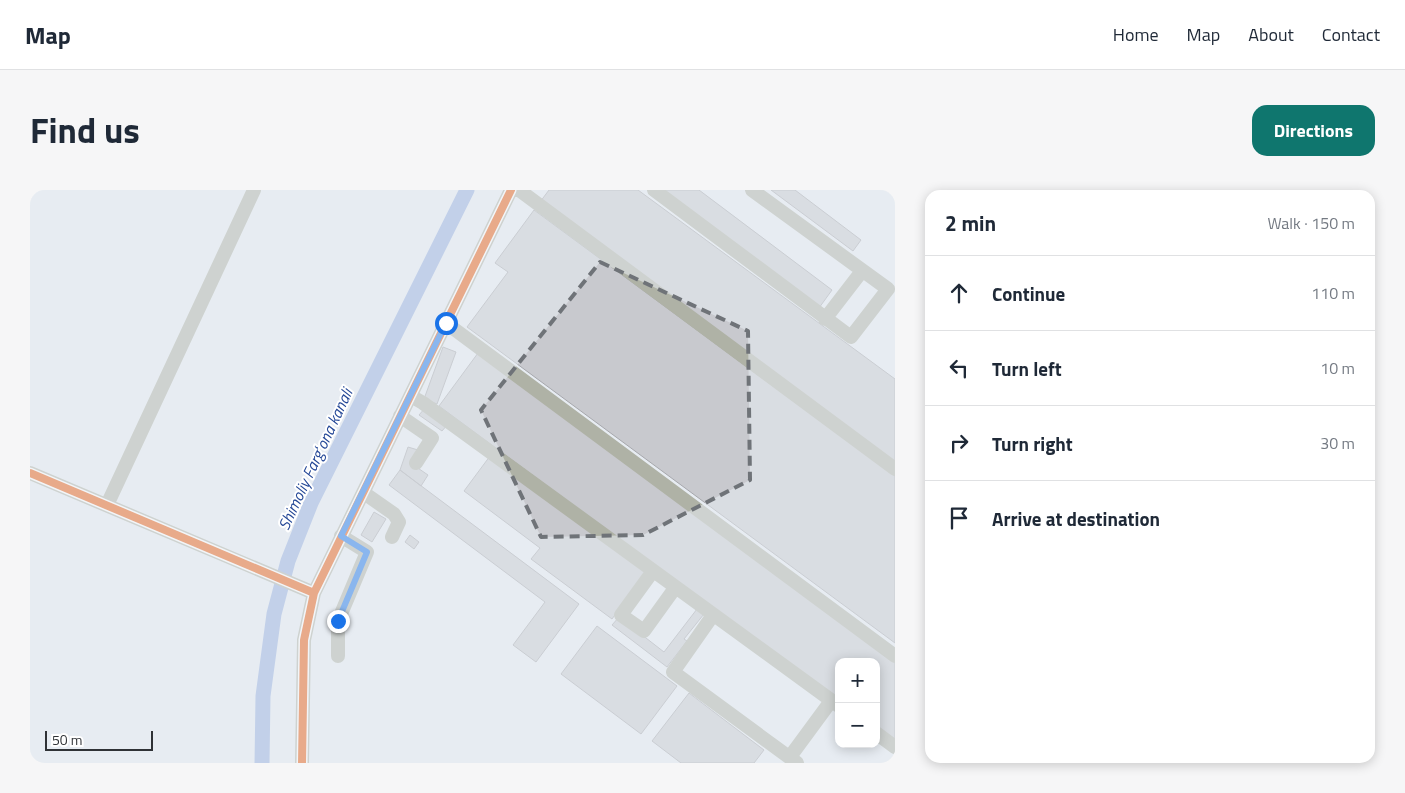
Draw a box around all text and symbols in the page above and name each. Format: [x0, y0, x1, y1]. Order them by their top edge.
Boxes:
text: Map [25, 17, 71, 53]
text: Home [1113, 21, 1159, 48]
text: Map [1187, 21, 1220, 48]
text: About [1248, 21, 1294, 48]
text: Contact [1322, 21, 1380, 48]
text: Find us [30, 103, 140, 157]
button: Directions [1252, 105, 1375, 156]
text: 2 min [945, 207, 996, 239]
text: Walk · 150 m [1267, 211, 1355, 235]
icon: ahead [945, 279, 973, 307]
text: Continue [992, 279, 1065, 308]
text: 110 m [1311, 281, 1355, 305]
route start [435, 312, 458, 335]
icon: left [945, 354, 973, 382]
text: Turn left [992, 354, 1062, 383]
text: 10 m [1320, 356, 1355, 380]
water label: Shimoliy Fargʻona kanali [272, 383, 359, 534]
icon: right [945, 429, 973, 457]
text: Turn right [992, 429, 1073, 458]
text: 30 m [1320, 431, 1355, 455]
icon: arrive [945, 504, 973, 532]
text: Arrive at destination [992, 504, 1160, 533]
route end [327, 610, 350, 633]
map controls [835, 658, 880, 748]
button: + [835, 658, 880, 703]
button: − [835, 703, 880, 748]
scale bar [45, 728, 152, 751]
text: 50 m [52, 729, 82, 750]

